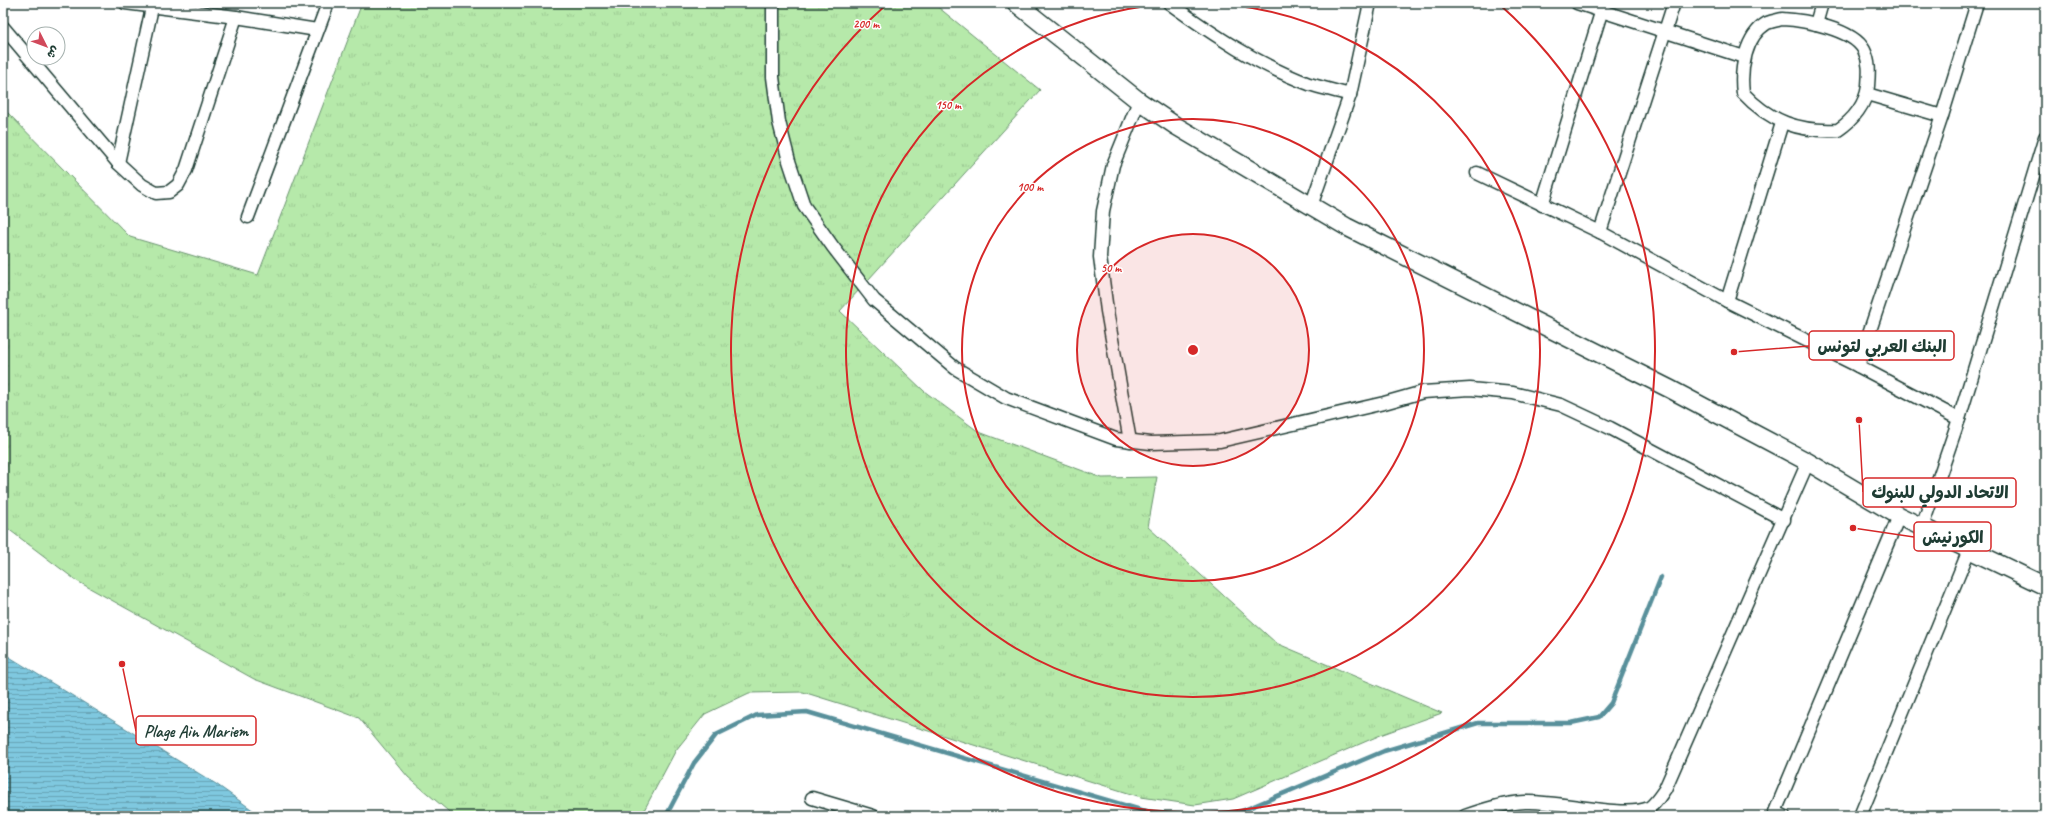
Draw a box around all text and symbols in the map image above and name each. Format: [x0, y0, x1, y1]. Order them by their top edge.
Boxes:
text: 200 m [853, 16, 880, 32]
north arrow [26, 26, 66, 66]
text: ش [44, 44, 63, 62]
text: 150 m [935, 97, 962, 113]
text: 100 m [1017, 179, 1044, 195]
text: 50 m [1101, 260, 1122, 276]
callout: البنك العربي لتونس [1809, 331, 1954, 360]
text: البنك العربي لتونس [1817, 336, 1947, 362]
centre of rings [1186, 343, 1200, 357]
callout: الاتحاد الدولي للبنوك [1863, 478, 2016, 507]
text: الاتحاد الدولي للبنوك [1871, 482, 2009, 508]
callout: الكورنيش [1914, 522, 1991, 551]
text: الكورنيش [1922, 527, 1984, 548]
callout: Plage Ain Mariem [136, 716, 256, 745]
text: Plage Ain Mariem [144, 721, 250, 742]

